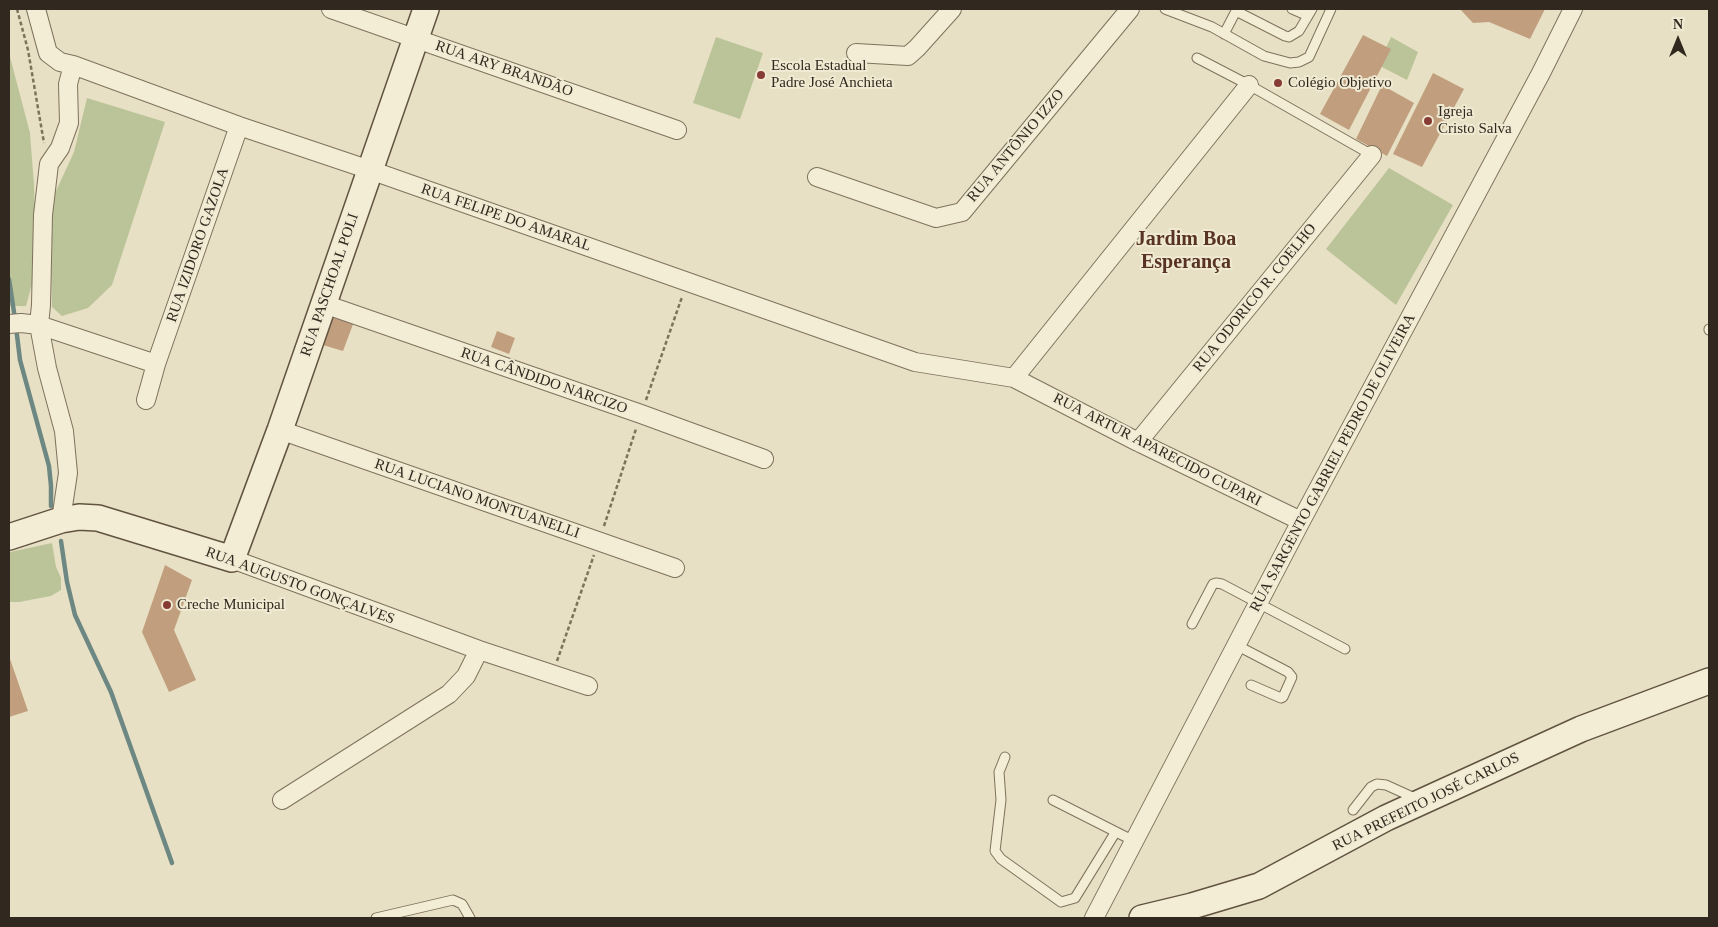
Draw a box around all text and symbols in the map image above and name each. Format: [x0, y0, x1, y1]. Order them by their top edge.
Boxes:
north arrow [1653, 15, 1703, 65]
text: N [1673, 17, 1683, 32]
street label: RUA ARY BRANDÃO [433, 37, 575, 101]
place label: Escola Estadual Padre José Anchieta [771, 57, 893, 92]
marker: Escola Estadual Padre José Anchieta [755, 69, 767, 81]
place label: Colégio Objetivo [1288, 74, 1392, 92]
marker: Colégio Objetivo [1272, 77, 1284, 89]
street label: RUA ANTÔNIO IZZO [964, 86, 1068, 206]
place label: Igreja Cristo Salva [1438, 103, 1512, 138]
marker: Igreja Cristo Salva [1422, 115, 1434, 127]
street label: RUA IZIDORO GAZOLA [163, 165, 233, 325]
street label: RUA FELIPE DO AMARAL [419, 180, 593, 256]
street label: RUA PASCHOAL POLI [297, 211, 363, 359]
street label: RUA ODORICO R. COELHO [1190, 220, 1320, 376]
district label: Jardim Boa Esperança [1136, 228, 1236, 275]
street label: RUA SARGENTO GABRIEL PEDRO DE OLIVEIRA [1246, 311, 1420, 615]
street label: RUA CÂNDIDO NARCIZO [458, 344, 630, 418]
street label: RUA ARTUR APARECIDO CUPARI [1050, 390, 1264, 510]
street label: RUA LUCIANO MONTUANELLI [372, 455, 582, 543]
street label: RUA AUGUSTO GONÇALVES [203, 543, 397, 629]
place label: Creche Municipal [177, 596, 285, 614]
marker: Creche Municipal [161, 599, 173, 611]
street label: RUA PREFEITO JOSÉ CARLOS [1329, 749, 1523, 855]

